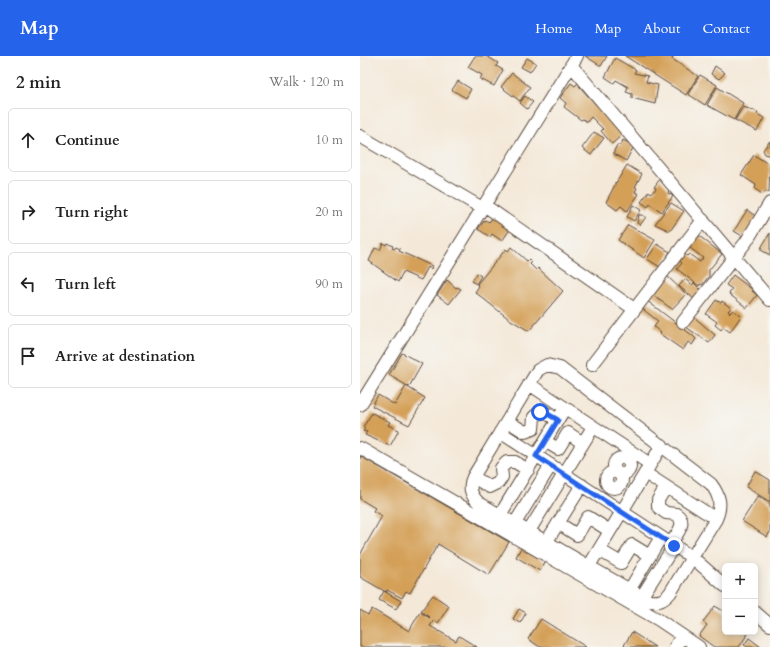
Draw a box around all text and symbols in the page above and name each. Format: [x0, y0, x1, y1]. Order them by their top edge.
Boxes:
text: Map [20, 15, 59, 41]
text: Home [535, 19, 573, 38]
text: Map [595, 19, 621, 38]
text: About [643, 19, 680, 38]
text: Contact [702, 19, 750, 38]
text: 2 min [16, 71, 61, 94]
text: Walk · 120 m [269, 73, 344, 91]
icon: ahead [17, 129, 39, 151]
text: Continue [55, 130, 120, 150]
text: 10 m [315, 131, 343, 149]
icon: right [17, 201, 39, 223]
text: Turn right [55, 202, 128, 222]
text: 20 m [315, 203, 343, 221]
icon: left [17, 273, 39, 295]
text: Turn left [55, 274, 116, 294]
text: 90 m [315, 275, 343, 293]
icon: arrive [17, 345, 39, 367]
text: Arrive at destination [55, 346, 195, 366]
route start [531, 403, 549, 421]
route end [665, 537, 683, 555]
map controls [722, 563, 758, 635]
button: + [722, 563, 758, 599]
button: − [722, 599, 758, 635]

